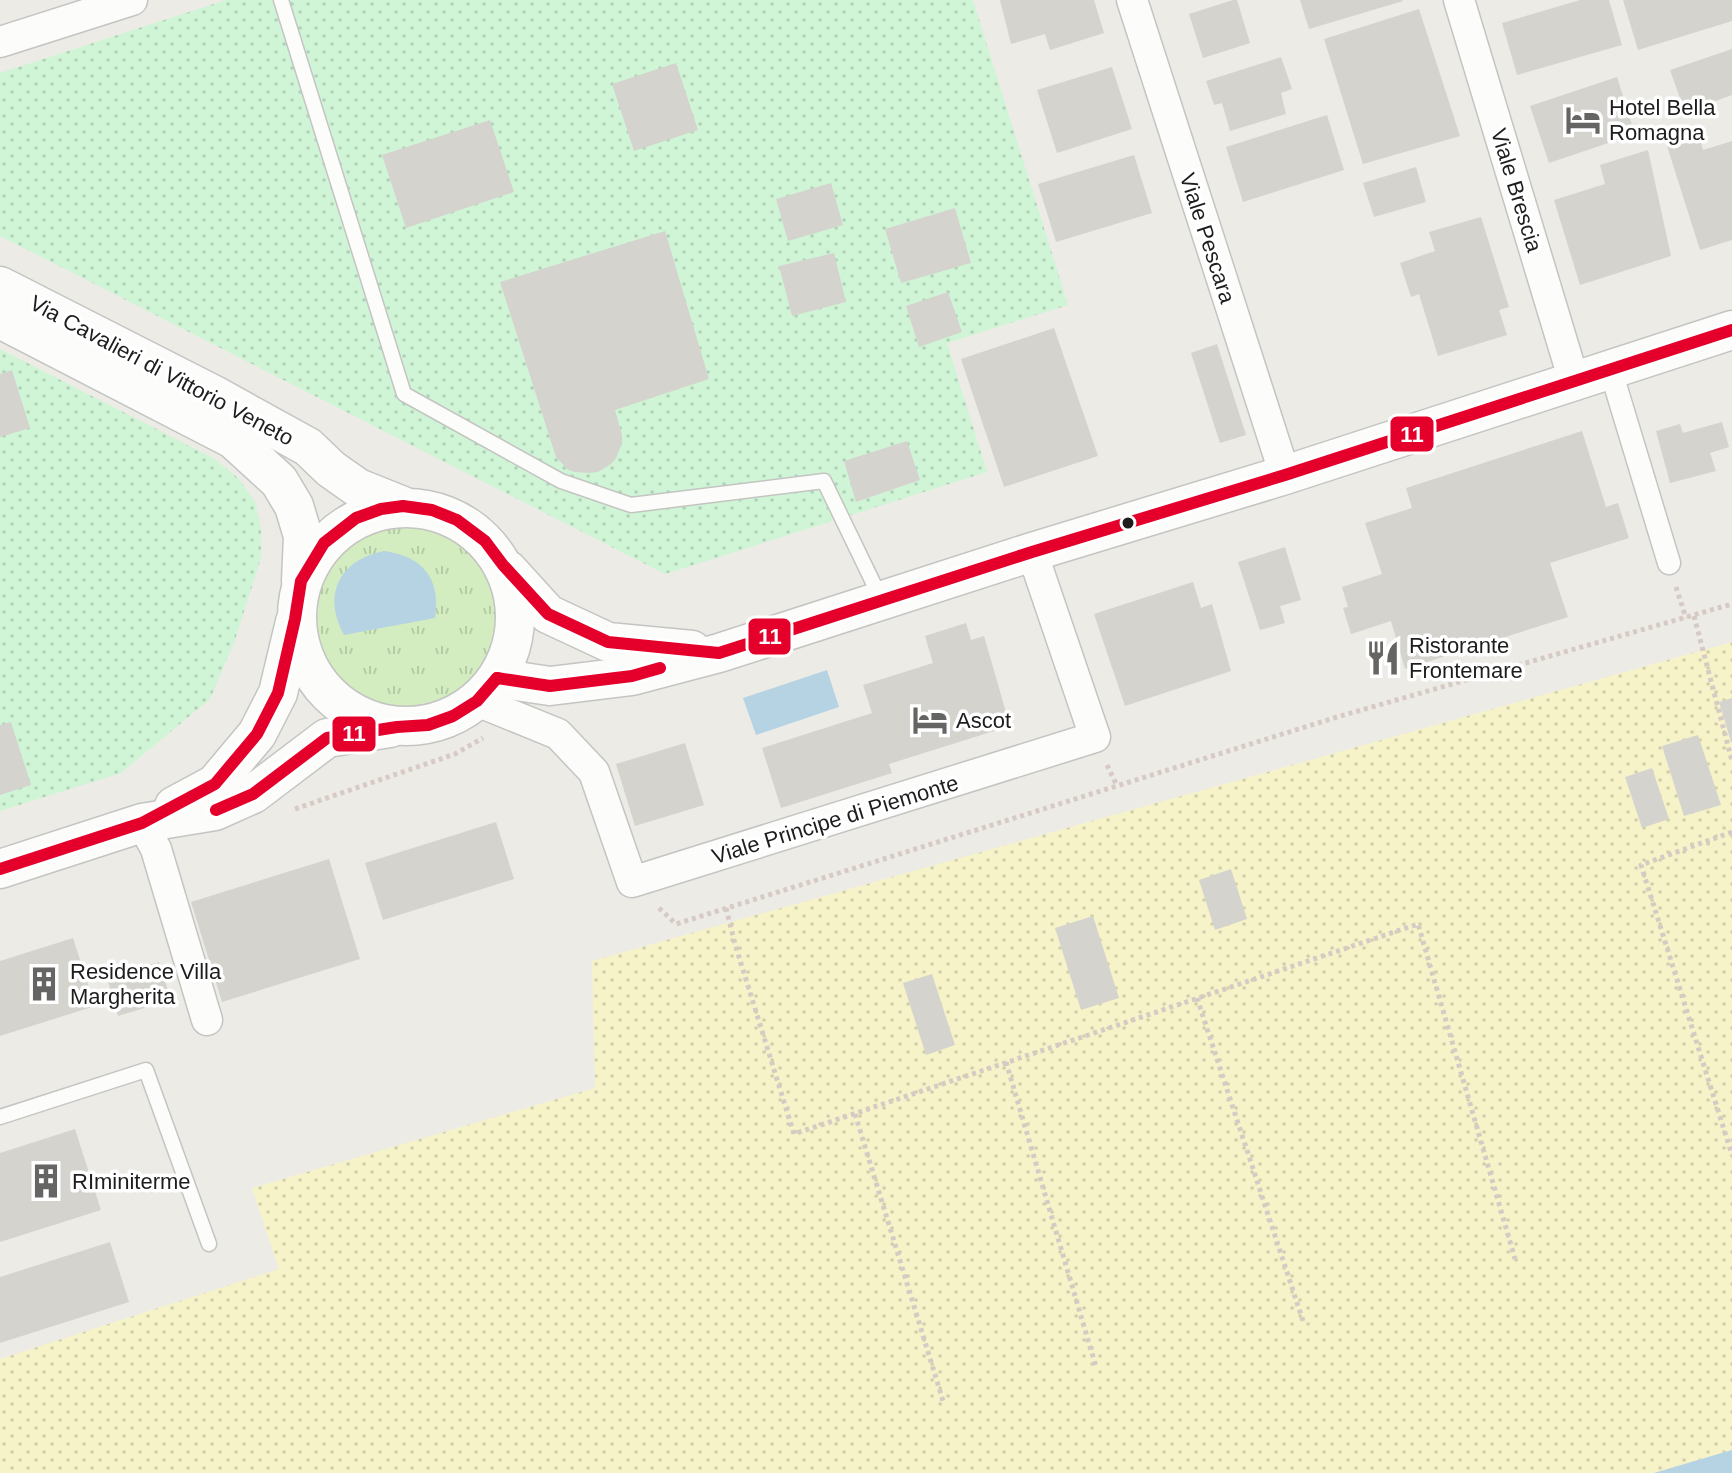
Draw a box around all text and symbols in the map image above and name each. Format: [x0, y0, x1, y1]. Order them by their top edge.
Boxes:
place label: Hotel Bella Romagna [1609, 95, 1716, 145]
hotel icon: Hotel Bella Romagna [1564, 101, 1602, 139]
street label: Viale Brescia [1486, 125, 1547, 256]
street label: Viale Pescara [1175, 170, 1241, 307]
street label: Via Cavalieri di Vittorio Veneto [26, 290, 298, 451]
line badge: 11 [1389, 415, 1435, 453]
text: 11 [1400, 422, 1424, 447]
unlabelled marker [1120, 515, 1136, 531]
line badge: 11 [747, 617, 792, 656]
text: 11 [758, 624, 782, 649]
place label: Ristorante Frontemare [1409, 633, 1523, 683]
restaurant icon: Ristorante Frontemare [1364, 639, 1402, 677]
hotel icon: Ascot [911, 701, 949, 739]
place label: Ascot [956, 708, 1011, 733]
line badge: 11 [331, 715, 377, 753]
text: 11 [342, 721, 366, 746]
street label: Viale Principe di Piemonte [709, 770, 961, 869]
place label: Residence Villa Margherita [70, 959, 222, 1009]
building icon: Residence Villa Margherita [25, 965, 63, 1003]
building icon: RIminiterme [27, 1162, 65, 1200]
place label: RIminiterme [72, 1169, 191, 1194]

